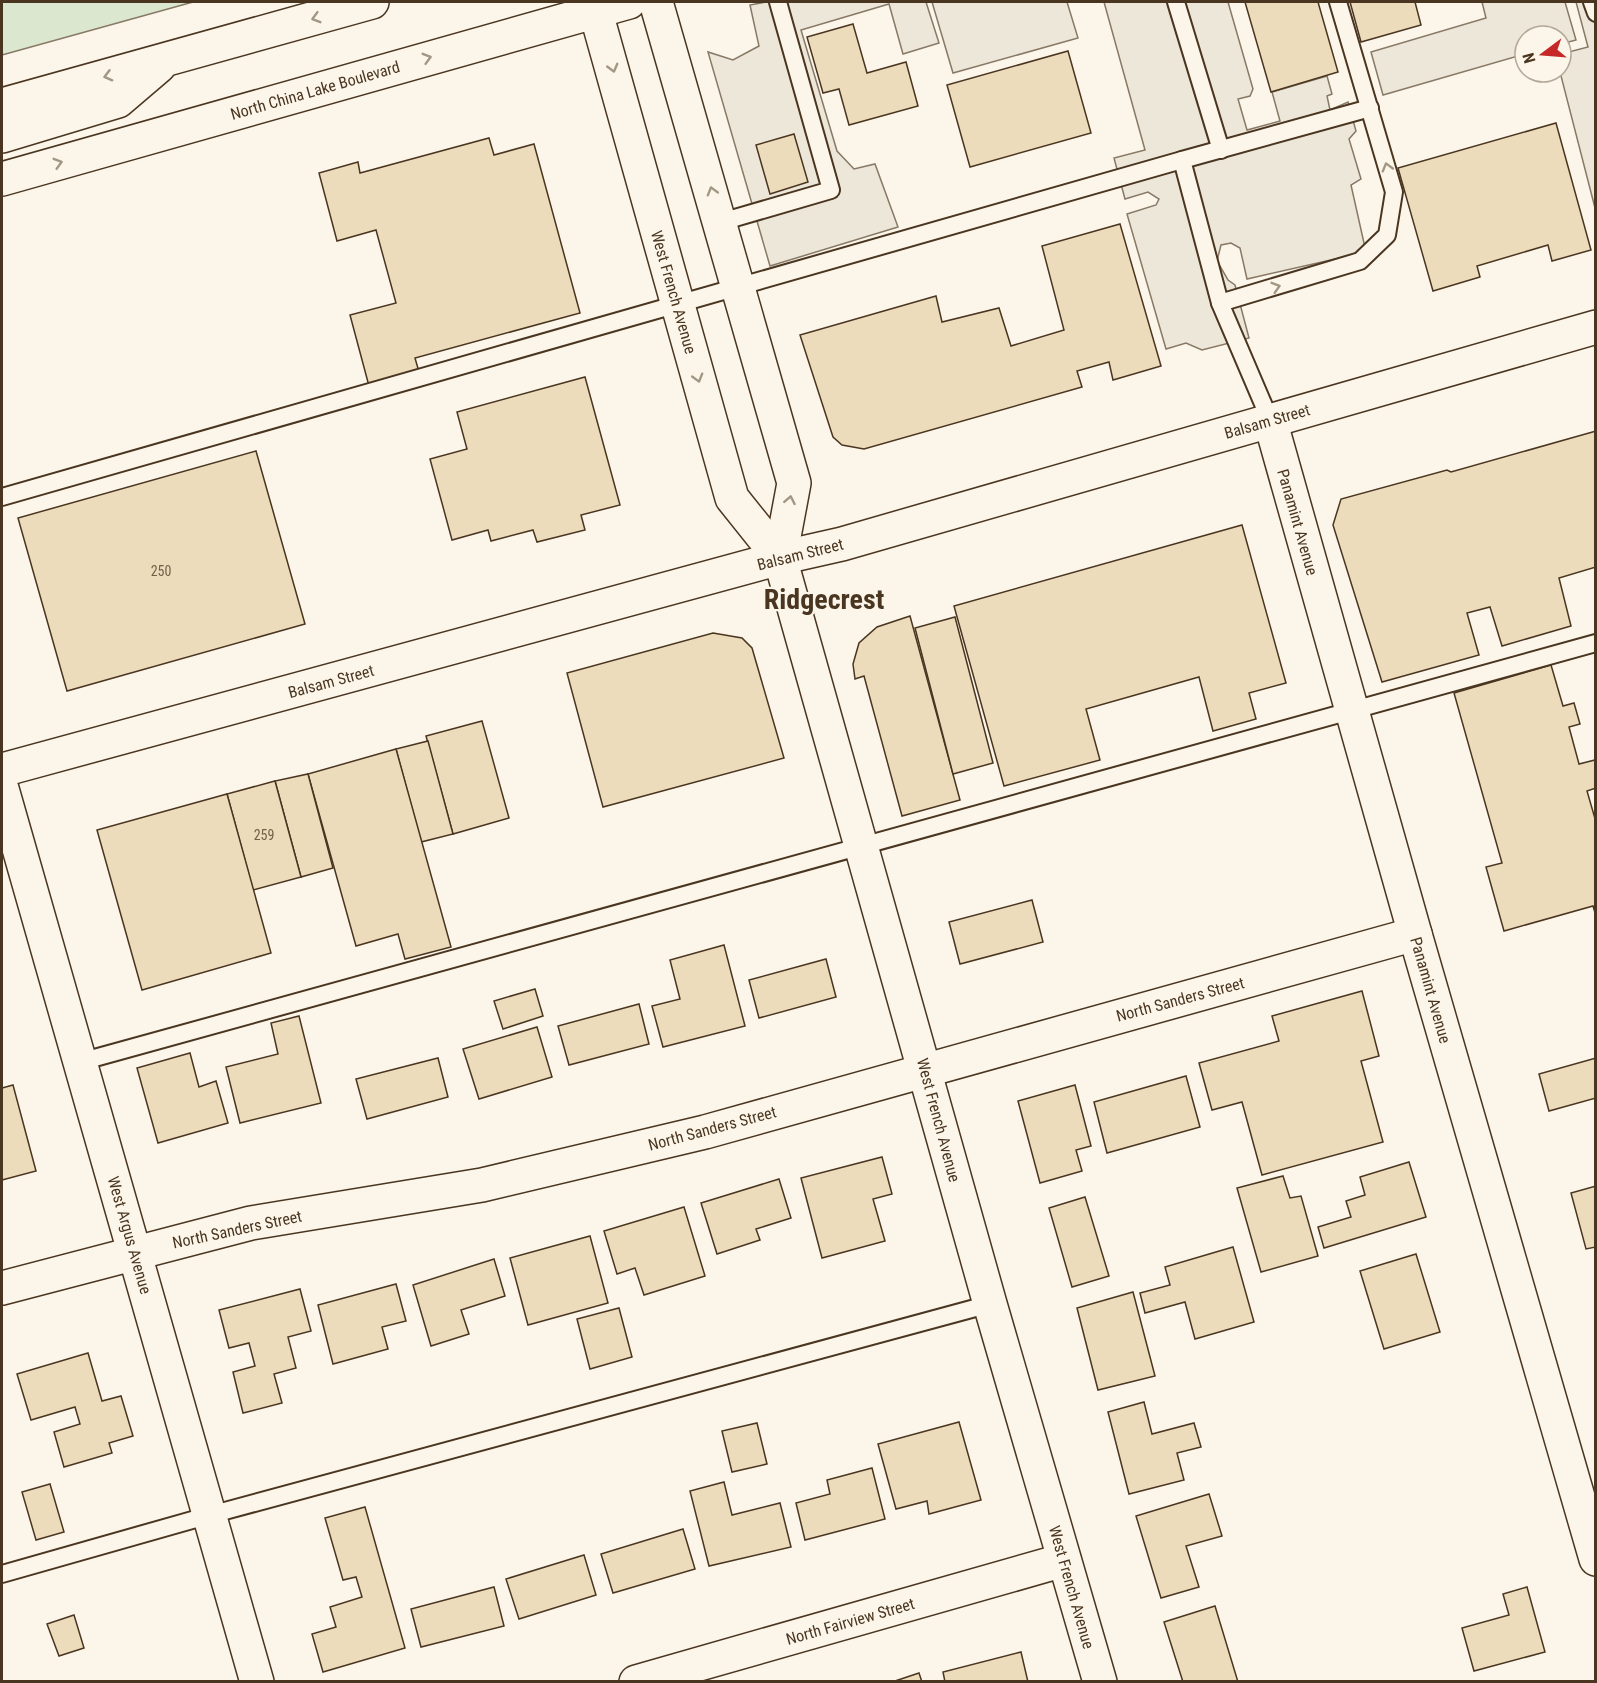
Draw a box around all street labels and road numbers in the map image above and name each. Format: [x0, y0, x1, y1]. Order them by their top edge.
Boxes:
street label: North China Lake Boulevard [228, 57, 402, 124]
street label: West French Avenue [647, 228, 700, 356]
street label: Balsam Street [1222, 400, 1312, 443]
street label: Panamint Avenue [1273, 467, 1322, 578]
street label: Balsam Street [755, 535, 845, 574]
street label: Balsam Street [286, 661, 376, 702]
street label: Panamint Avenue [1406, 935, 1455, 1046]
street label: North Sanders Street [1114, 973, 1247, 1026]
street label: West French Avenue [913, 1056, 964, 1184]
street label: North Sanders Street [646, 1102, 779, 1155]
street label: West Argus Avenue [104, 1174, 155, 1296]
street label: North Sanders Street [171, 1206, 304, 1252]
street label: West French Avenue [1045, 1523, 1098, 1651]
street label: North Fairview Street [784, 1594, 917, 1649]

